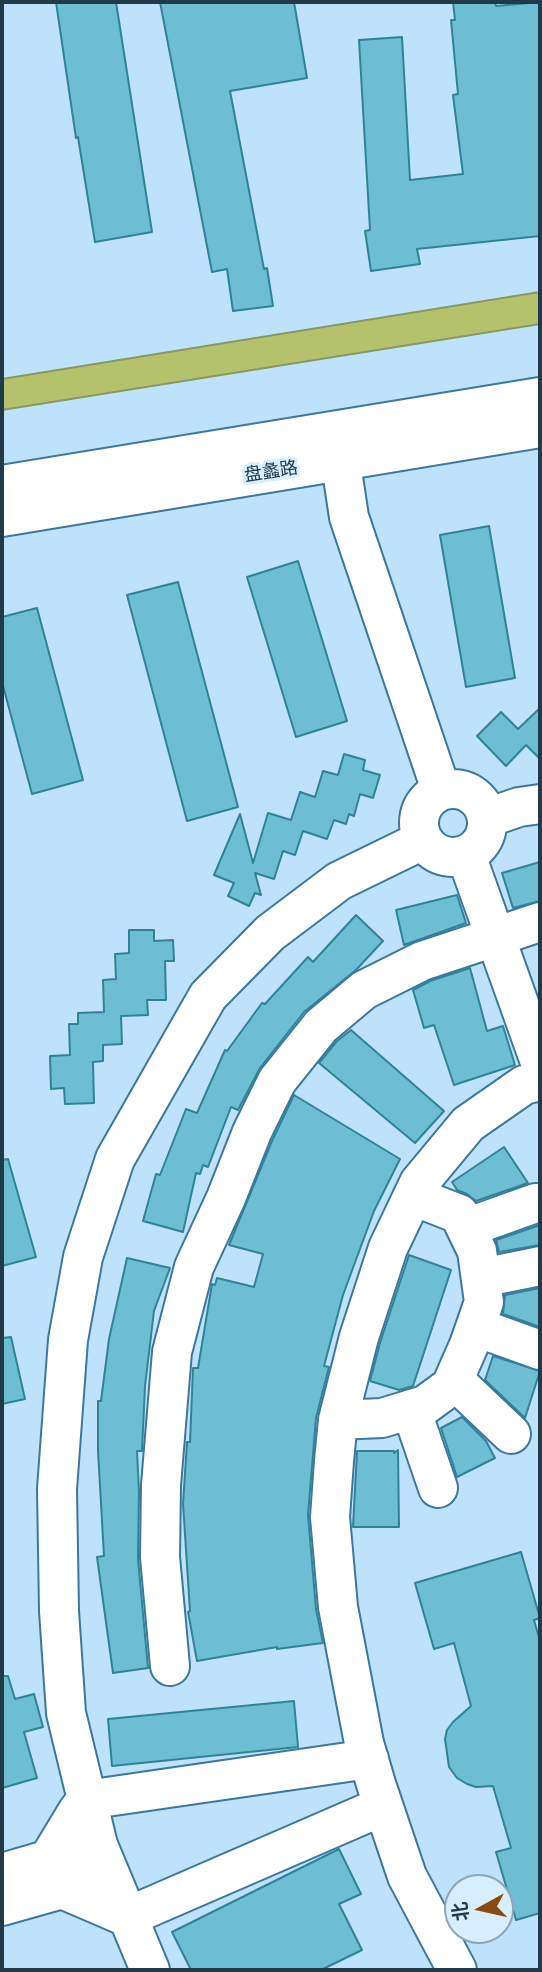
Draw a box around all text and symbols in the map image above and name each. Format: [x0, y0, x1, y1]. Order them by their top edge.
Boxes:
street label: 盘蠡路 [243, 457, 299, 487]
north arrow [444, 1874, 514, 1944]
text: 北 [447, 1901, 473, 1923]

